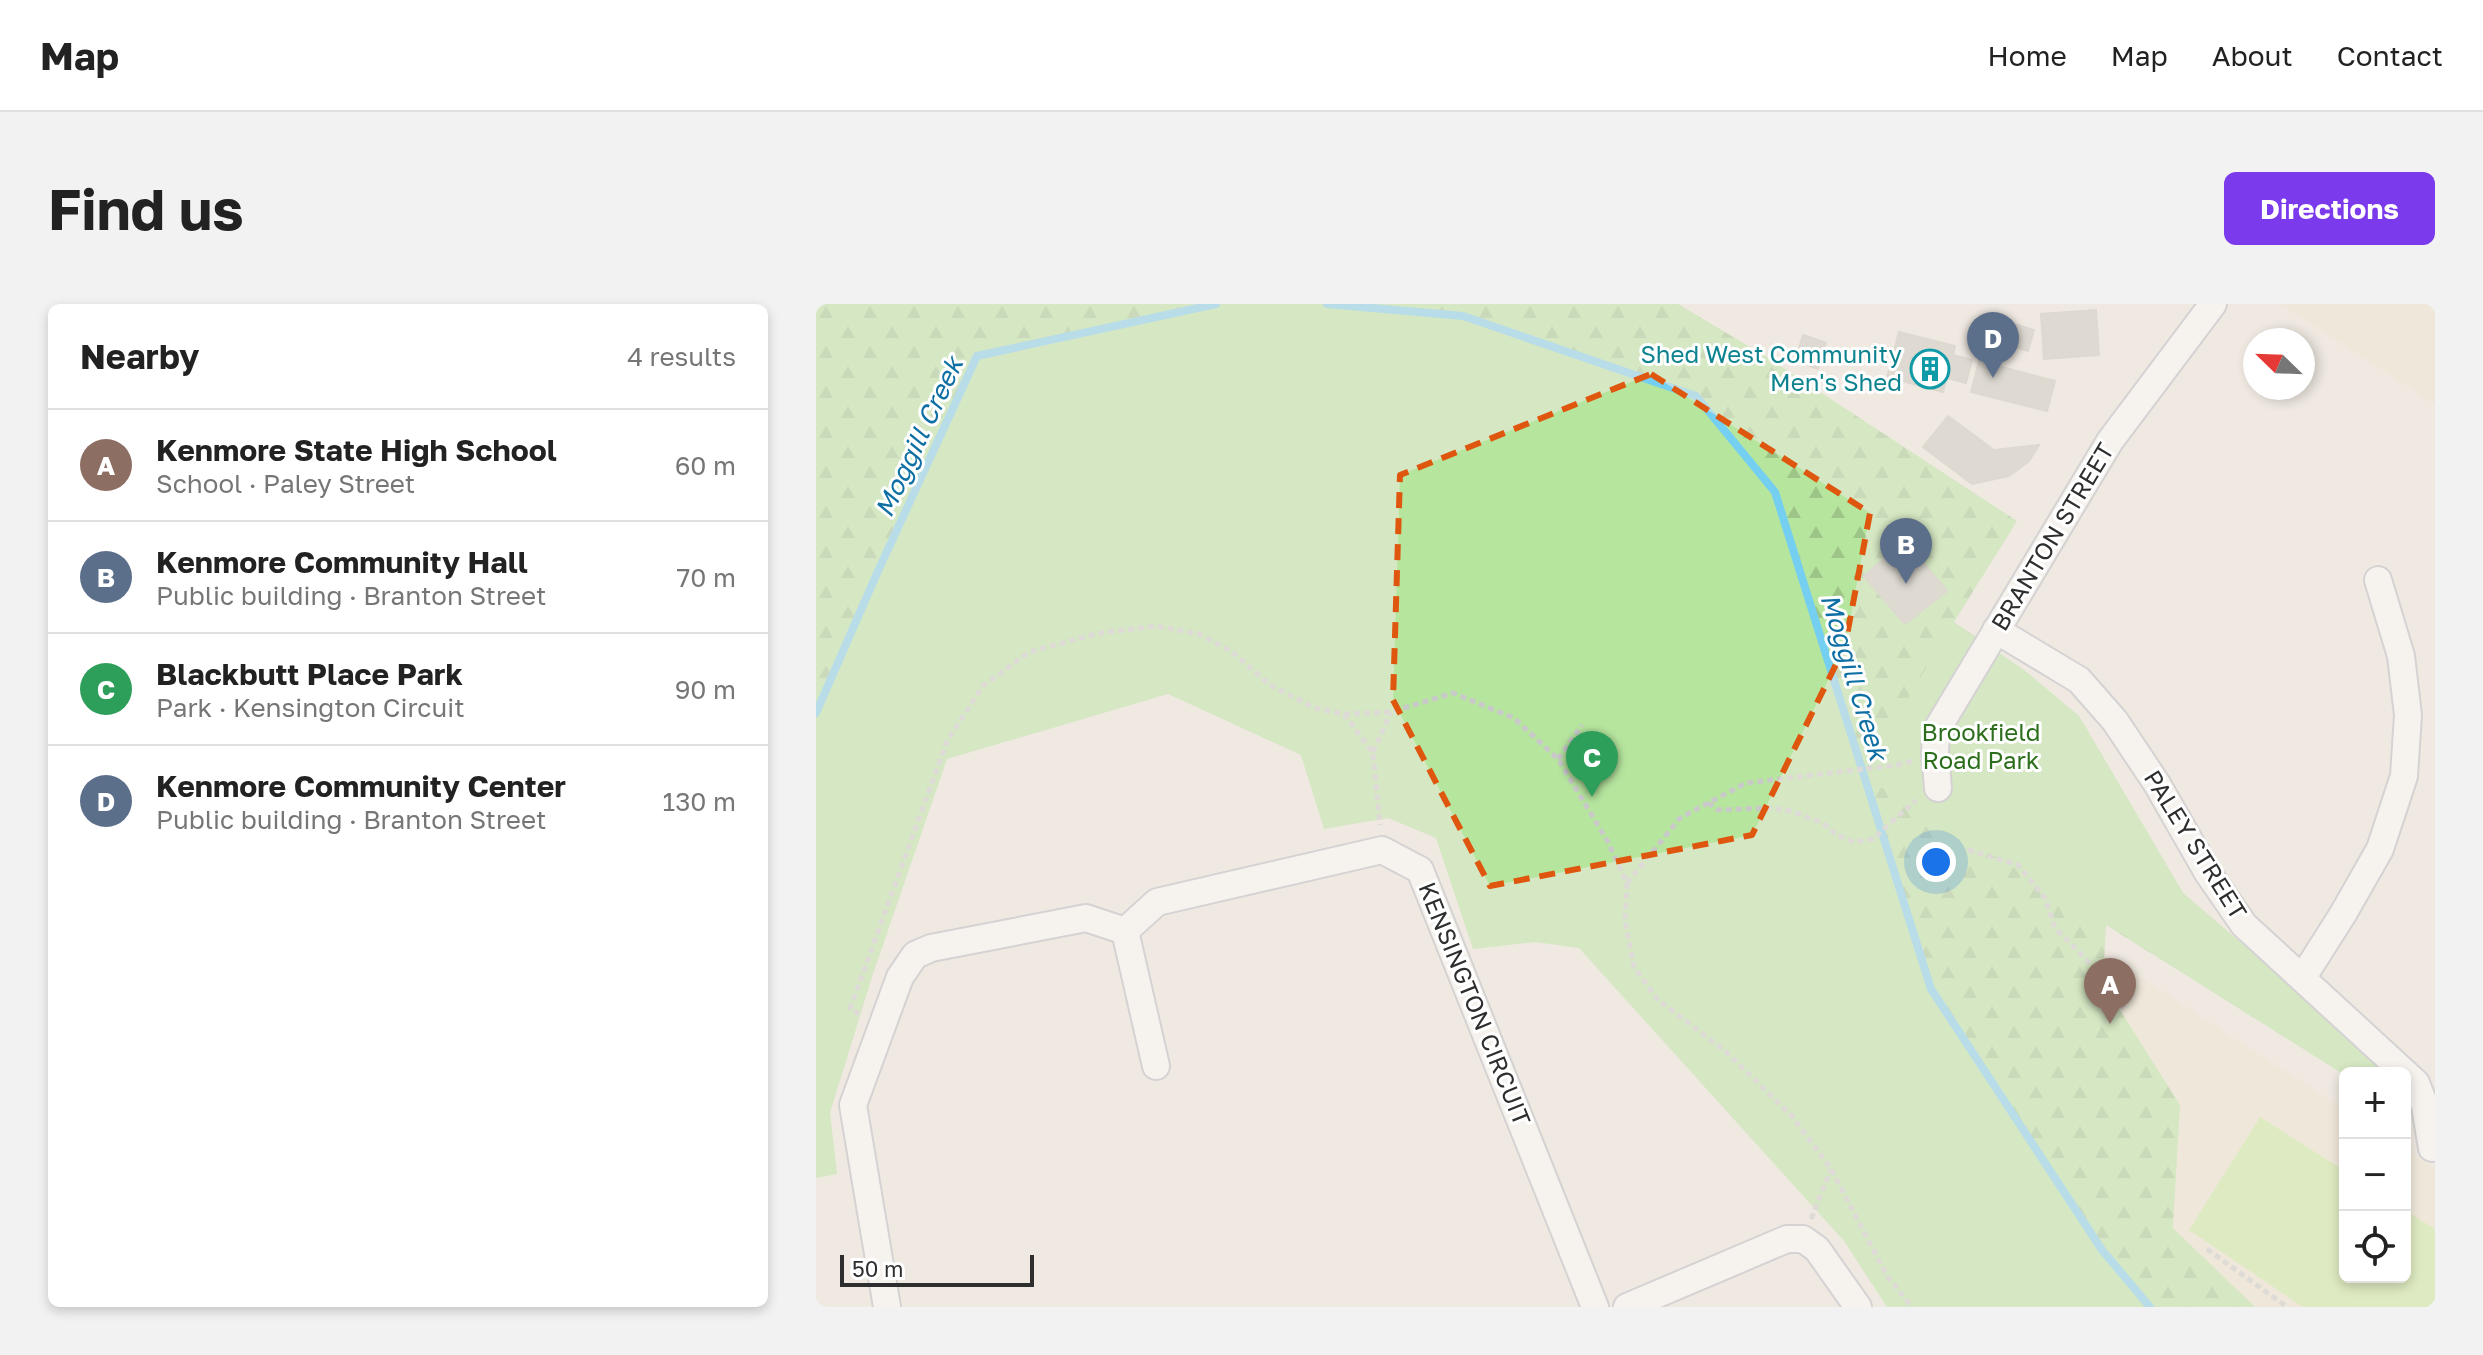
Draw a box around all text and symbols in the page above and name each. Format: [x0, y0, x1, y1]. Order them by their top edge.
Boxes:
text: Map [40, 33, 119, 78]
text: Home [1988, 39, 2067, 72]
text: Map [2111, 39, 2168, 72]
text: About [2212, 39, 2293, 72]
text: Contact [2337, 39, 2443, 72]
button: Directions [2224, 172, 2435, 245]
text: Find us [48, 175, 244, 242]
pin: D [1967, 312, 2019, 378]
north arrow [2243, 328, 2315, 400]
text: Nearby [80, 336, 200, 376]
place label: Shed West Community Men's Shed [1640, 339, 1902, 396]
text: 4 results [627, 341, 736, 372]
building icon: Shed West Community Men's Shed [1909, 348, 1951, 390]
water label: Moggill Creek [868, 350, 970, 521]
text: Kenmore State High School [156, 432, 557, 468]
street label: BRANTON STREET [1984, 437, 2119, 635]
text: A [97, 450, 115, 481]
text: 60 m [675, 450, 736, 481]
text: School · Paley Street [156, 468, 415, 499]
pin: B [1880, 518, 1932, 584]
text: Kenmore Community Hall [156, 544, 528, 580]
text: B [97, 562, 115, 593]
text: 70 m [677, 562, 736, 593]
text: Public building · Branton Street [156, 580, 546, 611]
water label: Moggill Creek [1814, 590, 1895, 766]
text: Blackbutt Place Park [156, 656, 463, 692]
text: C [97, 674, 115, 705]
text: 90 m [675, 674, 736, 705]
text: Park · Kensington Circuit [156, 692, 465, 723]
park label: Brookfield Road Park [1922, 717, 2040, 774]
pin: C [1566, 731, 1618, 797]
street label: PALEY STREET [2139, 764, 2254, 924]
text: Kenmore Community Center [156, 768, 566, 804]
text: D [97, 786, 115, 817]
text: 130 m [663, 786, 736, 817]
text: Public building · Branton Street [156, 804, 546, 835]
your location [1916, 842, 1956, 882]
street label: KENSINGTON CIRCUIT [1413, 878, 1538, 1129]
pin: A [2084, 958, 2136, 1024]
map controls [2339, 1067, 2411, 1283]
button: + [2339, 1067, 2411, 1139]
button: − [2339, 1139, 2411, 1211]
button: locate [2339, 1211, 2411, 1283]
scale bar [840, 1251, 1034, 1287]
text: 50 m [852, 1255, 903, 1282]

